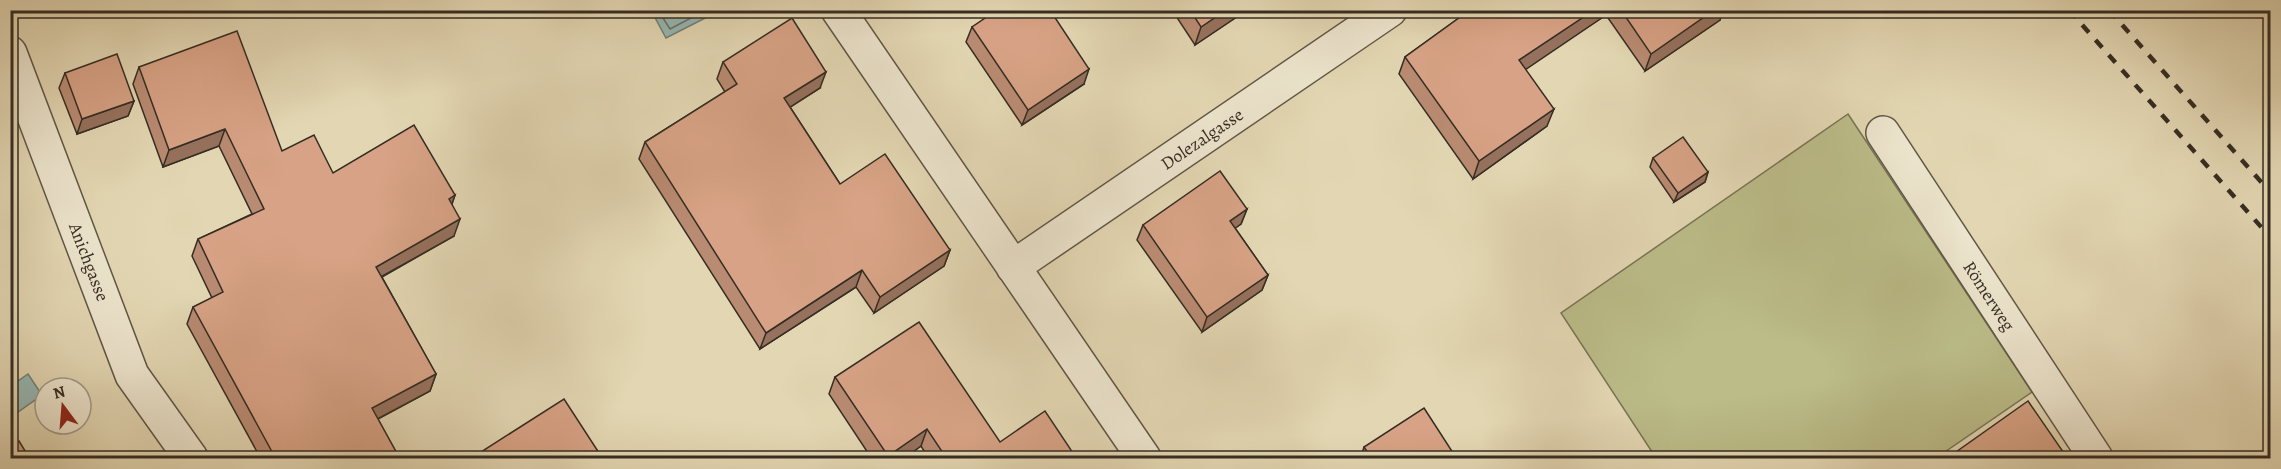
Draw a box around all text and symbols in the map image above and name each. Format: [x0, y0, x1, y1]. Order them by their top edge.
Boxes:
street label: Dolezalgasse [1156, 103, 1248, 175]
street label: Anichgasse [63, 218, 115, 305]
street label: Römerweg [1957, 256, 2021, 336]
north arrow [33, 376, 93, 436]
text: N [51, 380, 68, 405]

